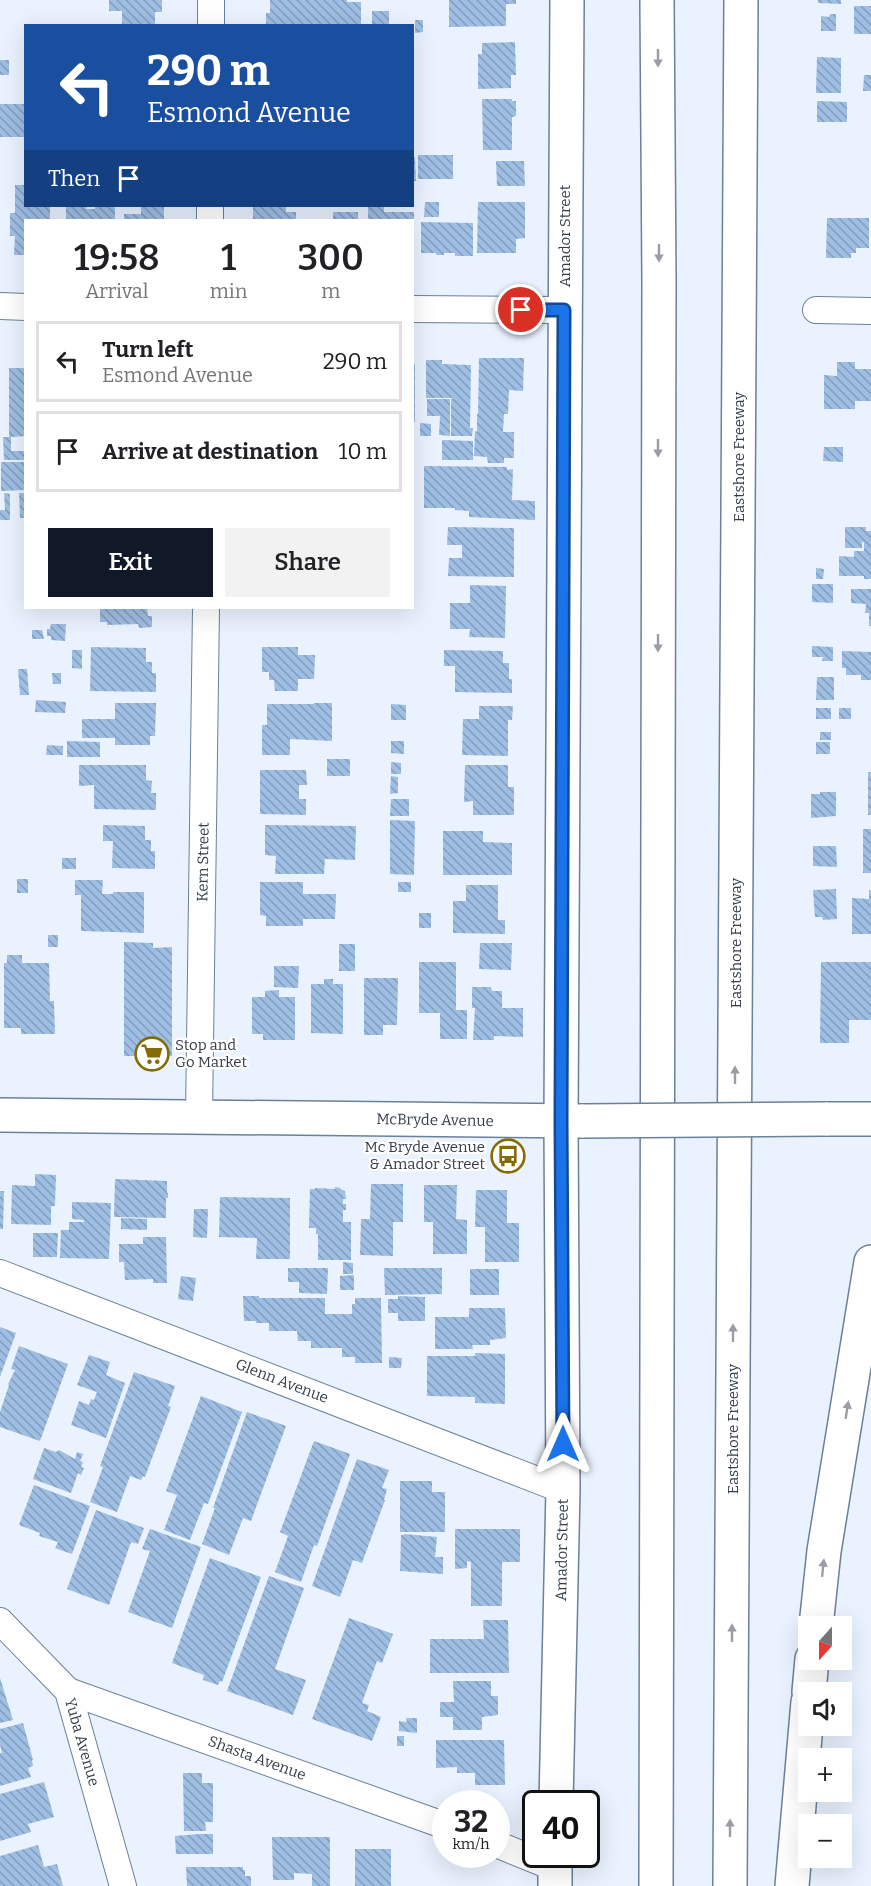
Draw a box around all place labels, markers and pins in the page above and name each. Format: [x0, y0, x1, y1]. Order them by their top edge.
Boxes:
pin [495, 284, 546, 335]
supermarket icon: Stop and Go Market [134, 1036, 170, 1072]
place label: Stop and Go Market [175, 1036, 248, 1071]
place label: Mc Bryde Avenue & Amador Street [365, 1138, 486, 1173]
bus stop icon: Mc Bryde Avenue & Amador Street [490, 1138, 526, 1174]

